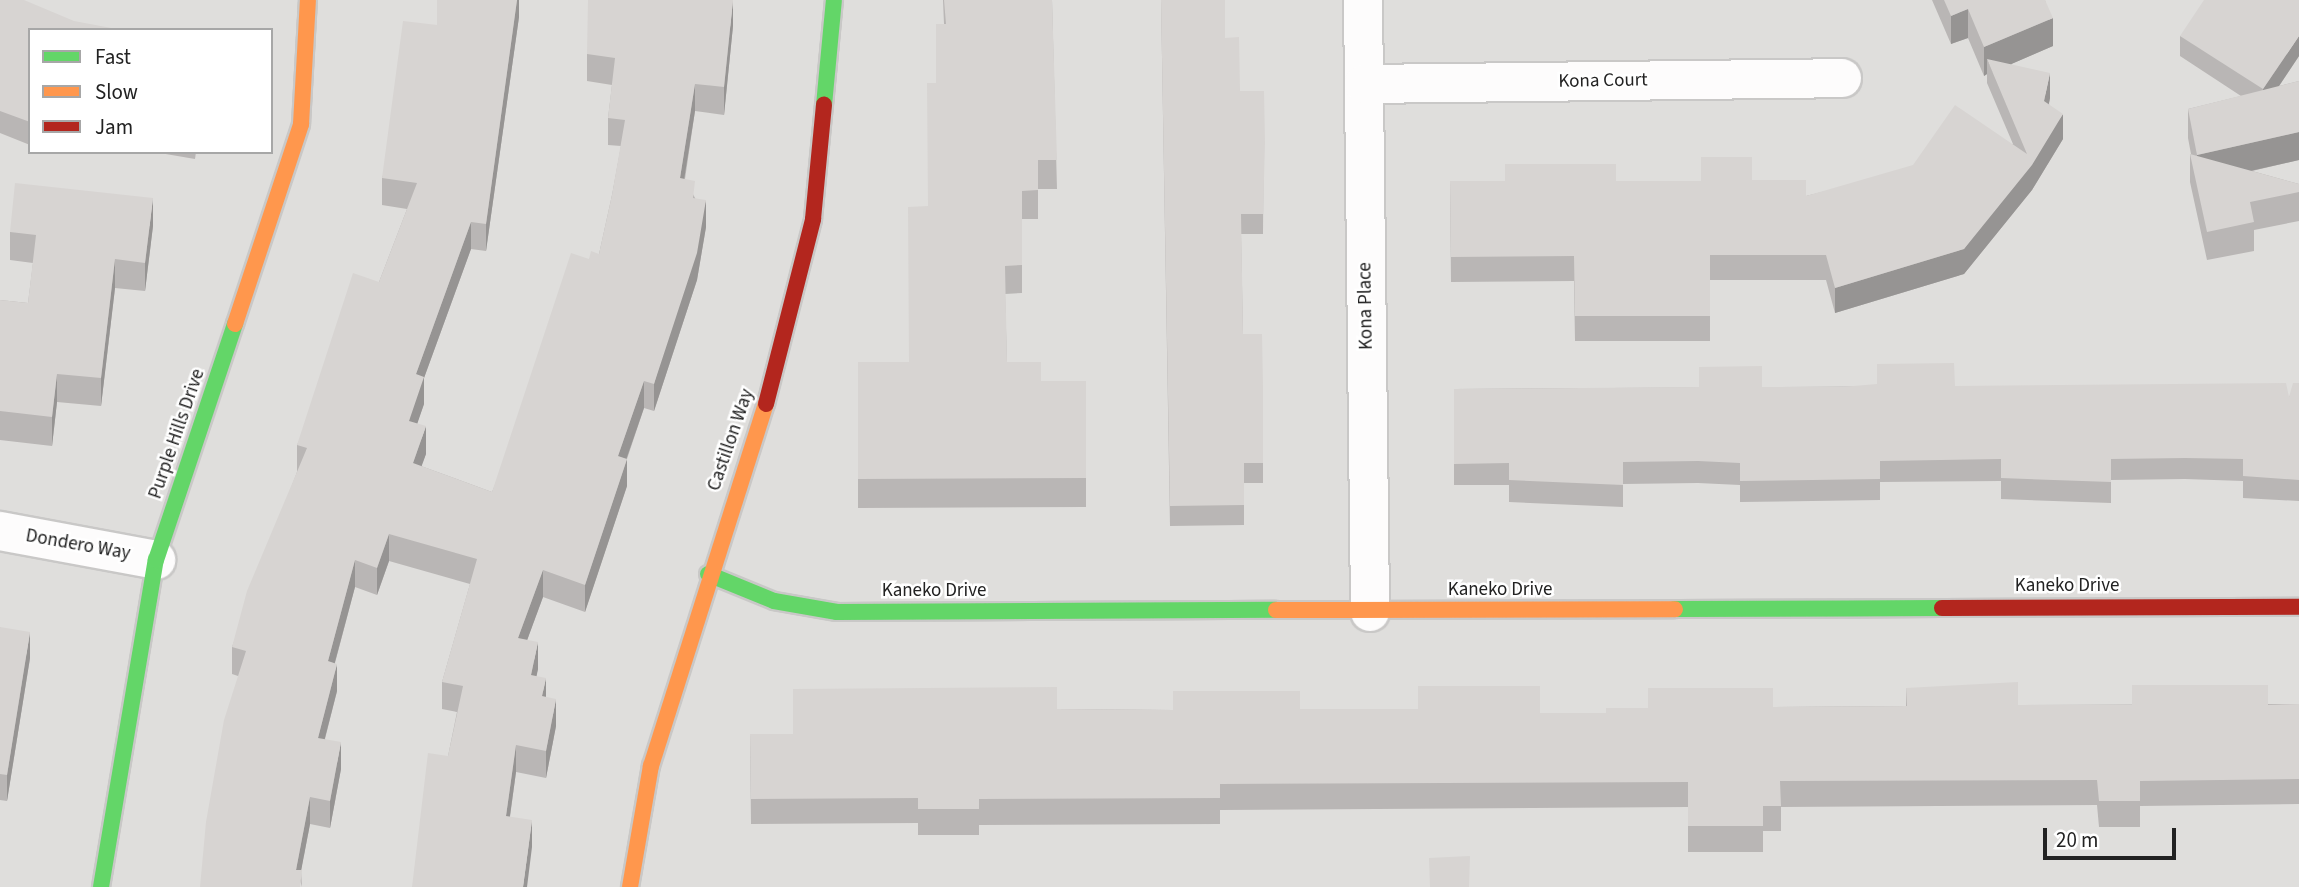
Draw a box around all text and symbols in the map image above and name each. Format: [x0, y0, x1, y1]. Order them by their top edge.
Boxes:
legend [28, 28, 273, 154]
text: Fast [95, 42, 131, 72]
street label: Kona Court [1558, 69, 1648, 93]
text: Slow [95, 77, 138, 107]
text: Jam [95, 112, 133, 142]
street label: Kona Place [1354, 262, 1378, 350]
street label: Purple Hills Drive [144, 366, 210, 502]
street label: Castillon Way [703, 386, 759, 494]
street label: Dondero Way [24, 525, 132, 565]
street label: Kaneko Drive [2015, 575, 2119, 597]
street label: Kaneko Drive [1448, 579, 1552, 601]
street label: Kaneko Drive [882, 580, 986, 602]
scale bar [2047, 814, 2180, 858]
text: 20 m [2056, 825, 2098, 855]

